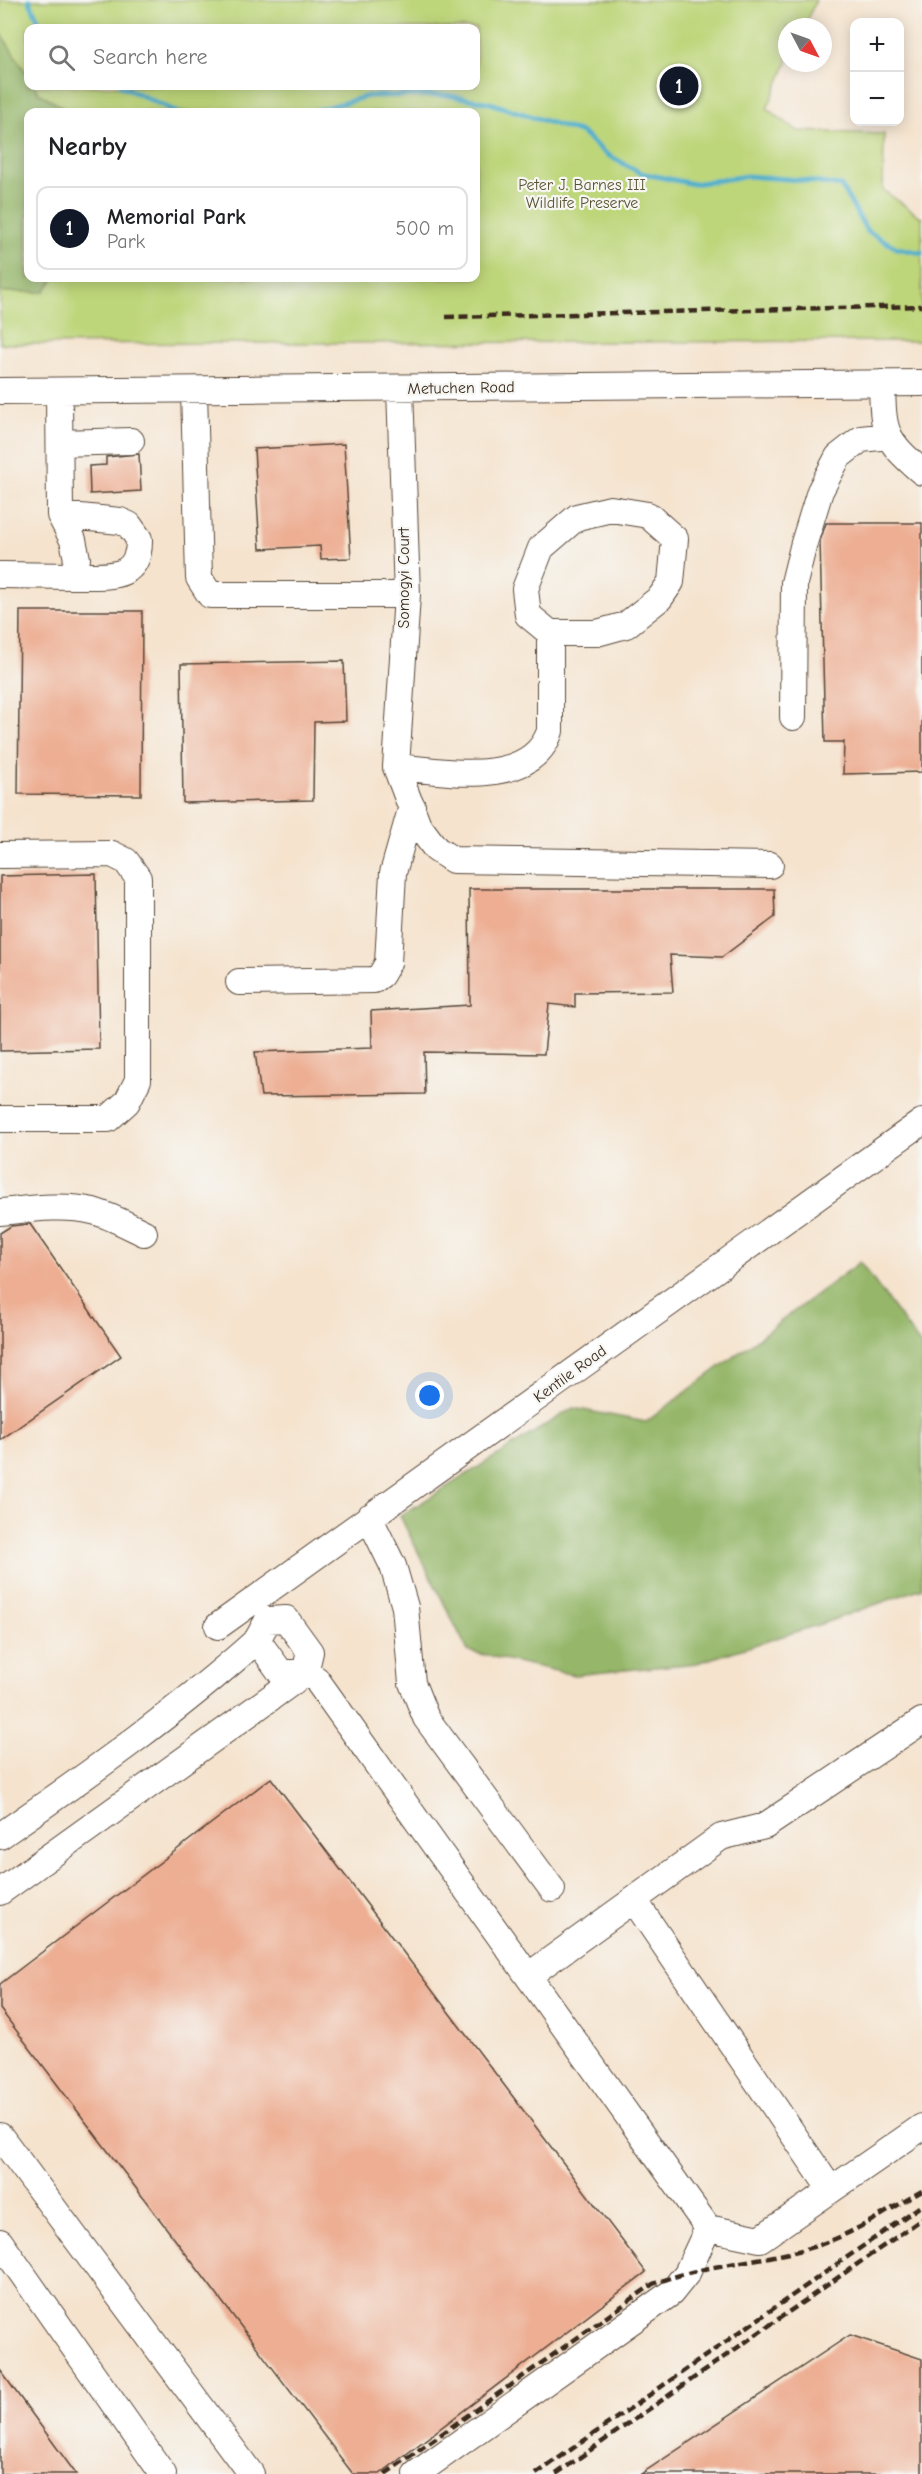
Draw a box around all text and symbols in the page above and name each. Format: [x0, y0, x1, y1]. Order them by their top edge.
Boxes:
north arrow [778, 18, 832, 72]
map controls [850, 18, 904, 126]
button: + [850, 18, 904, 72]
search box [24, 24, 480, 90]
icon: search [45, 41, 78, 74]
text: Search here [93, 44, 208, 70]
pin: 1 [660, 64, 698, 109]
button: − [850, 72, 904, 126]
text: Nearby [48, 132, 127, 162]
park label: Peter J. Barnes III Wildlife Preserve [518, 176, 646, 212]
text: Memorial Park [107, 204, 246, 230]
text: 1 [66, 217, 73, 240]
text: 500 m [396, 217, 454, 240]
text: Park [107, 230, 145, 253]
street label: Metuchen Road [407, 378, 515, 398]
street label: Somogyi Court [395, 527, 413, 629]
street label: Kentile Road [530, 1342, 610, 1406]
your location [415, 1381, 444, 1410]

